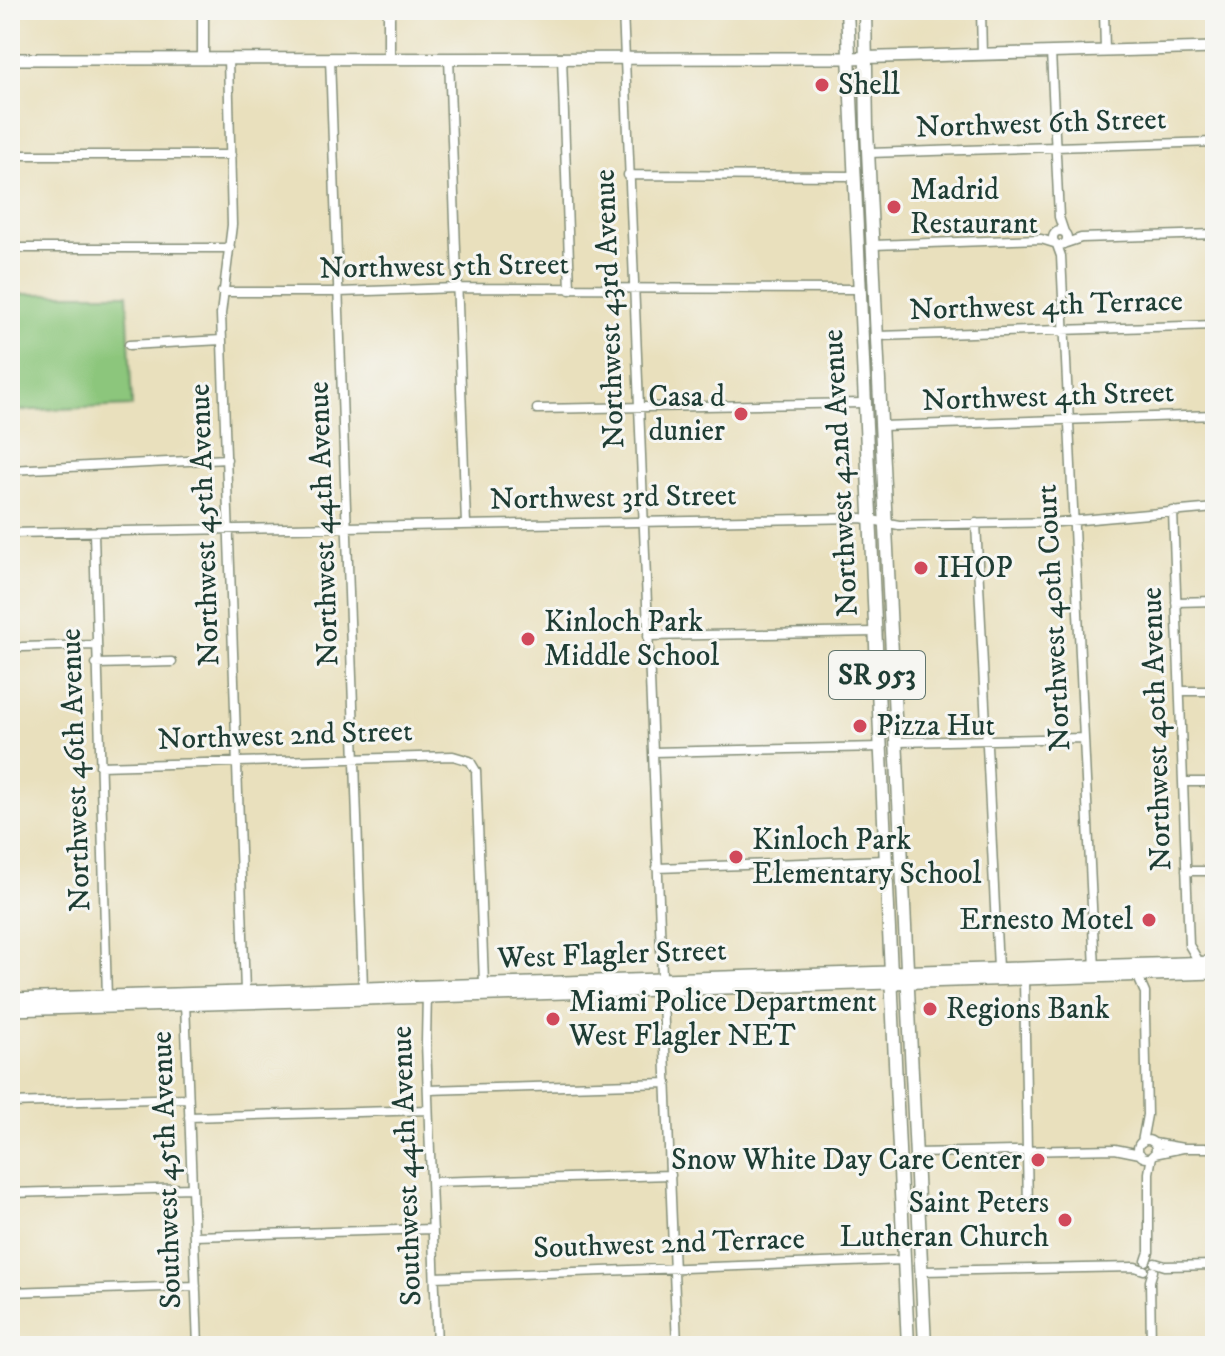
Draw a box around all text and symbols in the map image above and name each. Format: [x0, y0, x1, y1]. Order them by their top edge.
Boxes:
place label: Shell [838, 67, 900, 104]
marker: Shell [813, 76, 831, 94]
street label: Northwest 6th Street [915, 101, 1167, 147]
street label: Northwest 43rd Avenue [587, 169, 633, 449]
place label: Madrid Restaurant [910, 172, 1038, 243]
marker: Madrid Restaurant [885, 198, 903, 216]
street label: Northwest 5th Street [319, 246, 569, 288]
street label: Northwest 4th Terrace [908, 283, 1184, 329]
street label: Northwest 42nd Avenue [815, 328, 867, 618]
street label: Northwest 4th Street [921, 374, 1175, 420]
place label: Casa d dunier [648, 379, 725, 450]
street label: Northwest 44th Avenue [301, 381, 347, 667]
street label: Northwest 45th Avenue [182, 383, 228, 667]
marker: Casa d dunier [732, 405, 750, 423]
street label: Northwest 3rd Street [489, 477, 737, 519]
street label: Northwest 40th Court [1029, 484, 1079, 752]
place label: IHOP [937, 550, 1013, 587]
marker: IHOP [912, 559, 930, 577]
street label: Northwest 40th Avenue [1134, 586, 1180, 872]
place label: Kinloch Park Middle School [544, 604, 719, 675]
street label: Northwest 46th Avenue [53, 628, 99, 912]
marker: Kinloch Park Middle School [519, 630, 537, 648]
road number: SR 953 [829, 651, 925, 699]
place label: Pizza Hut [876, 708, 995, 745]
street label: Northwest 2nd Street [157, 713, 413, 759]
marker: Pizza Hut [851, 717, 869, 735]
place label: Kinloch Park Elementary School [752, 822, 981, 893]
marker: Kinloch Park Elementary School [727, 848, 745, 866]
place label: Ernesto Motel [959, 902, 1133, 939]
marker: Ernesto Motel [1140, 911, 1158, 929]
street label: West Flagler Street [496, 933, 727, 978]
place label: Miami Police Department West Flagler NET [568, 984, 877, 1055]
place label: Regions Bank [946, 991, 1110, 1028]
marker: Regions Bank [921, 1000, 939, 1018]
marker: Miami Police Department West Flagler NET [544, 1010, 562, 1028]
street label: Southwest 44th Avenue [384, 1025, 430, 1307]
street label: Southwest 45th Avenue [144, 1031, 190, 1309]
place label: Snow White Day Care Center [671, 1142, 1022, 1179]
marker: Snow White Day Care Center [1029, 1151, 1047, 1169]
place label: Saint Peters Lutheran Church [840, 1185, 1049, 1256]
marker: Saint Peters Lutheran Church [1056, 1211, 1074, 1229]
street label: Southwest 2nd Terrace [533, 1221, 805, 1267]

